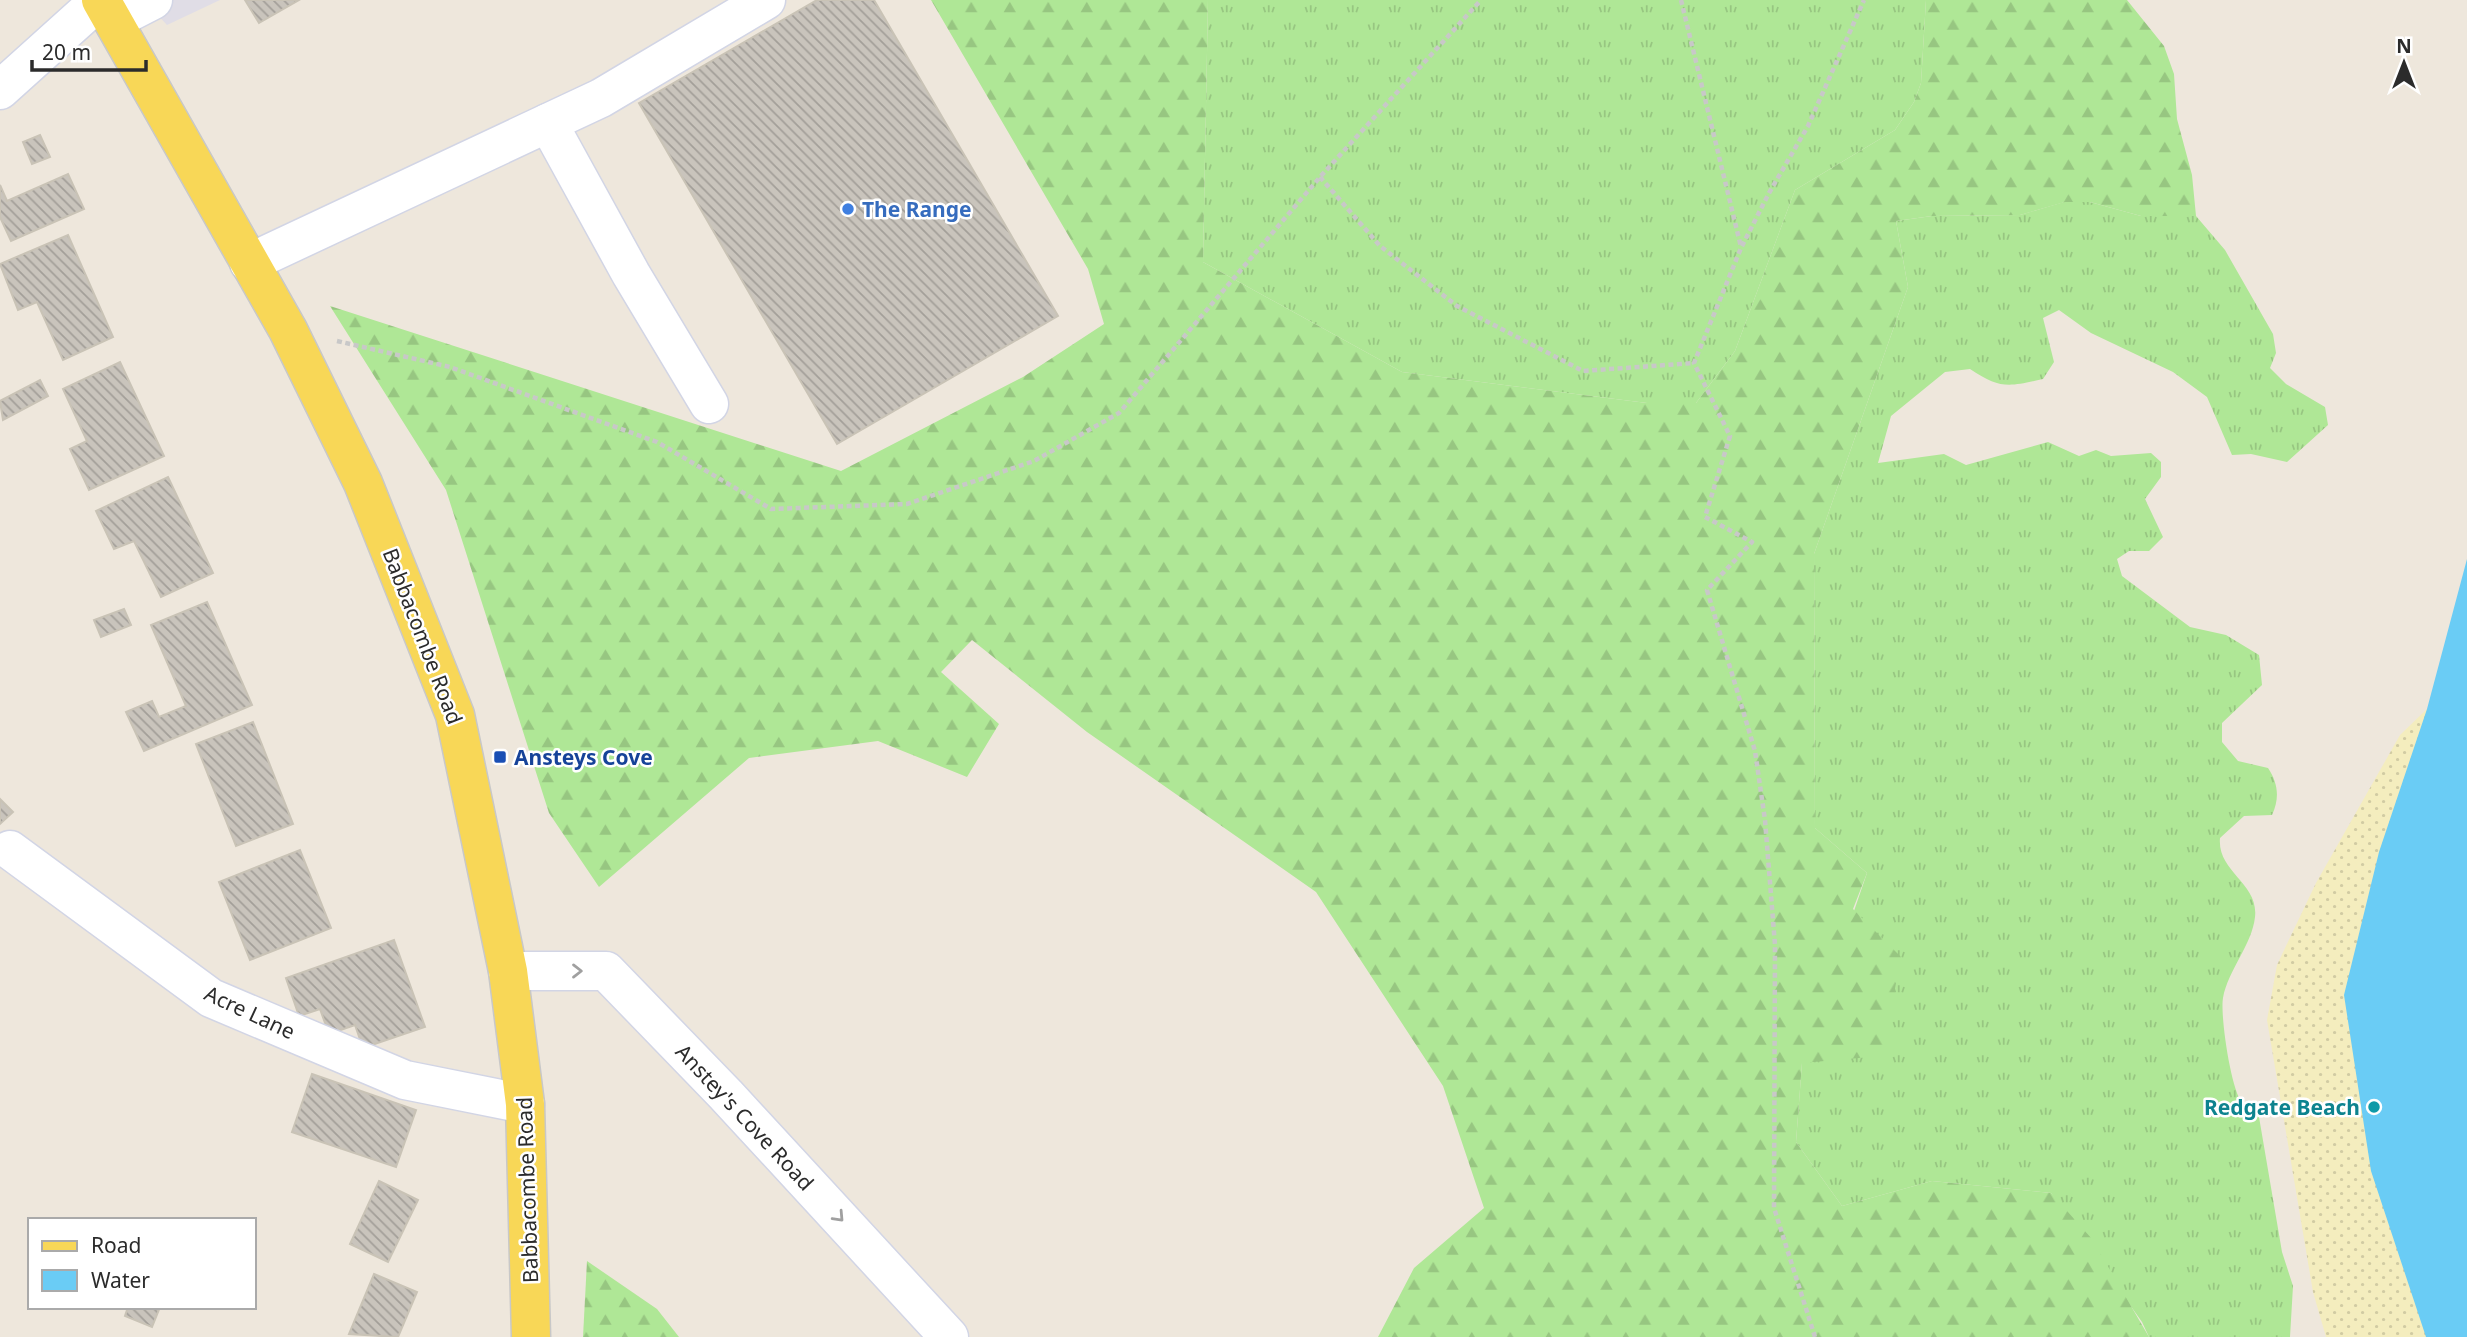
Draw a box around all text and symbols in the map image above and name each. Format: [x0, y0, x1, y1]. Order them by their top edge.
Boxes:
scale bar [32, 28, 145, 72]
north arrow [2369, 28, 2439, 98]
text: N [2396, 33, 2412, 59]
text: 20 m [42, 38, 91, 66]
place label: The Range [862, 195, 972, 223]
marker: The Range [840, 201, 856, 217]
street label: Babbacombe Road [377, 544, 469, 728]
place label: Ansteys Cove [514, 743, 653, 771]
marker: Ansteys Cove [492, 749, 508, 765]
one-way arrow [572, 963, 582, 979]
street label: Acre Lane [200, 979, 300, 1045]
street label: Anstey's Cove Road [670, 1038, 820, 1196]
place label: Redgate Beach [2204, 1093, 2360, 1121]
street label: Babbacombe Road [510, 1096, 544, 1284]
marker: Redgate Beach [2366, 1099, 2382, 1115]
one-way arrow [830, 1209, 843, 1222]
legend [28, 1218, 256, 1309]
text: Road [91, 1231, 141, 1259]
text: Water [91, 1266, 150, 1294]

